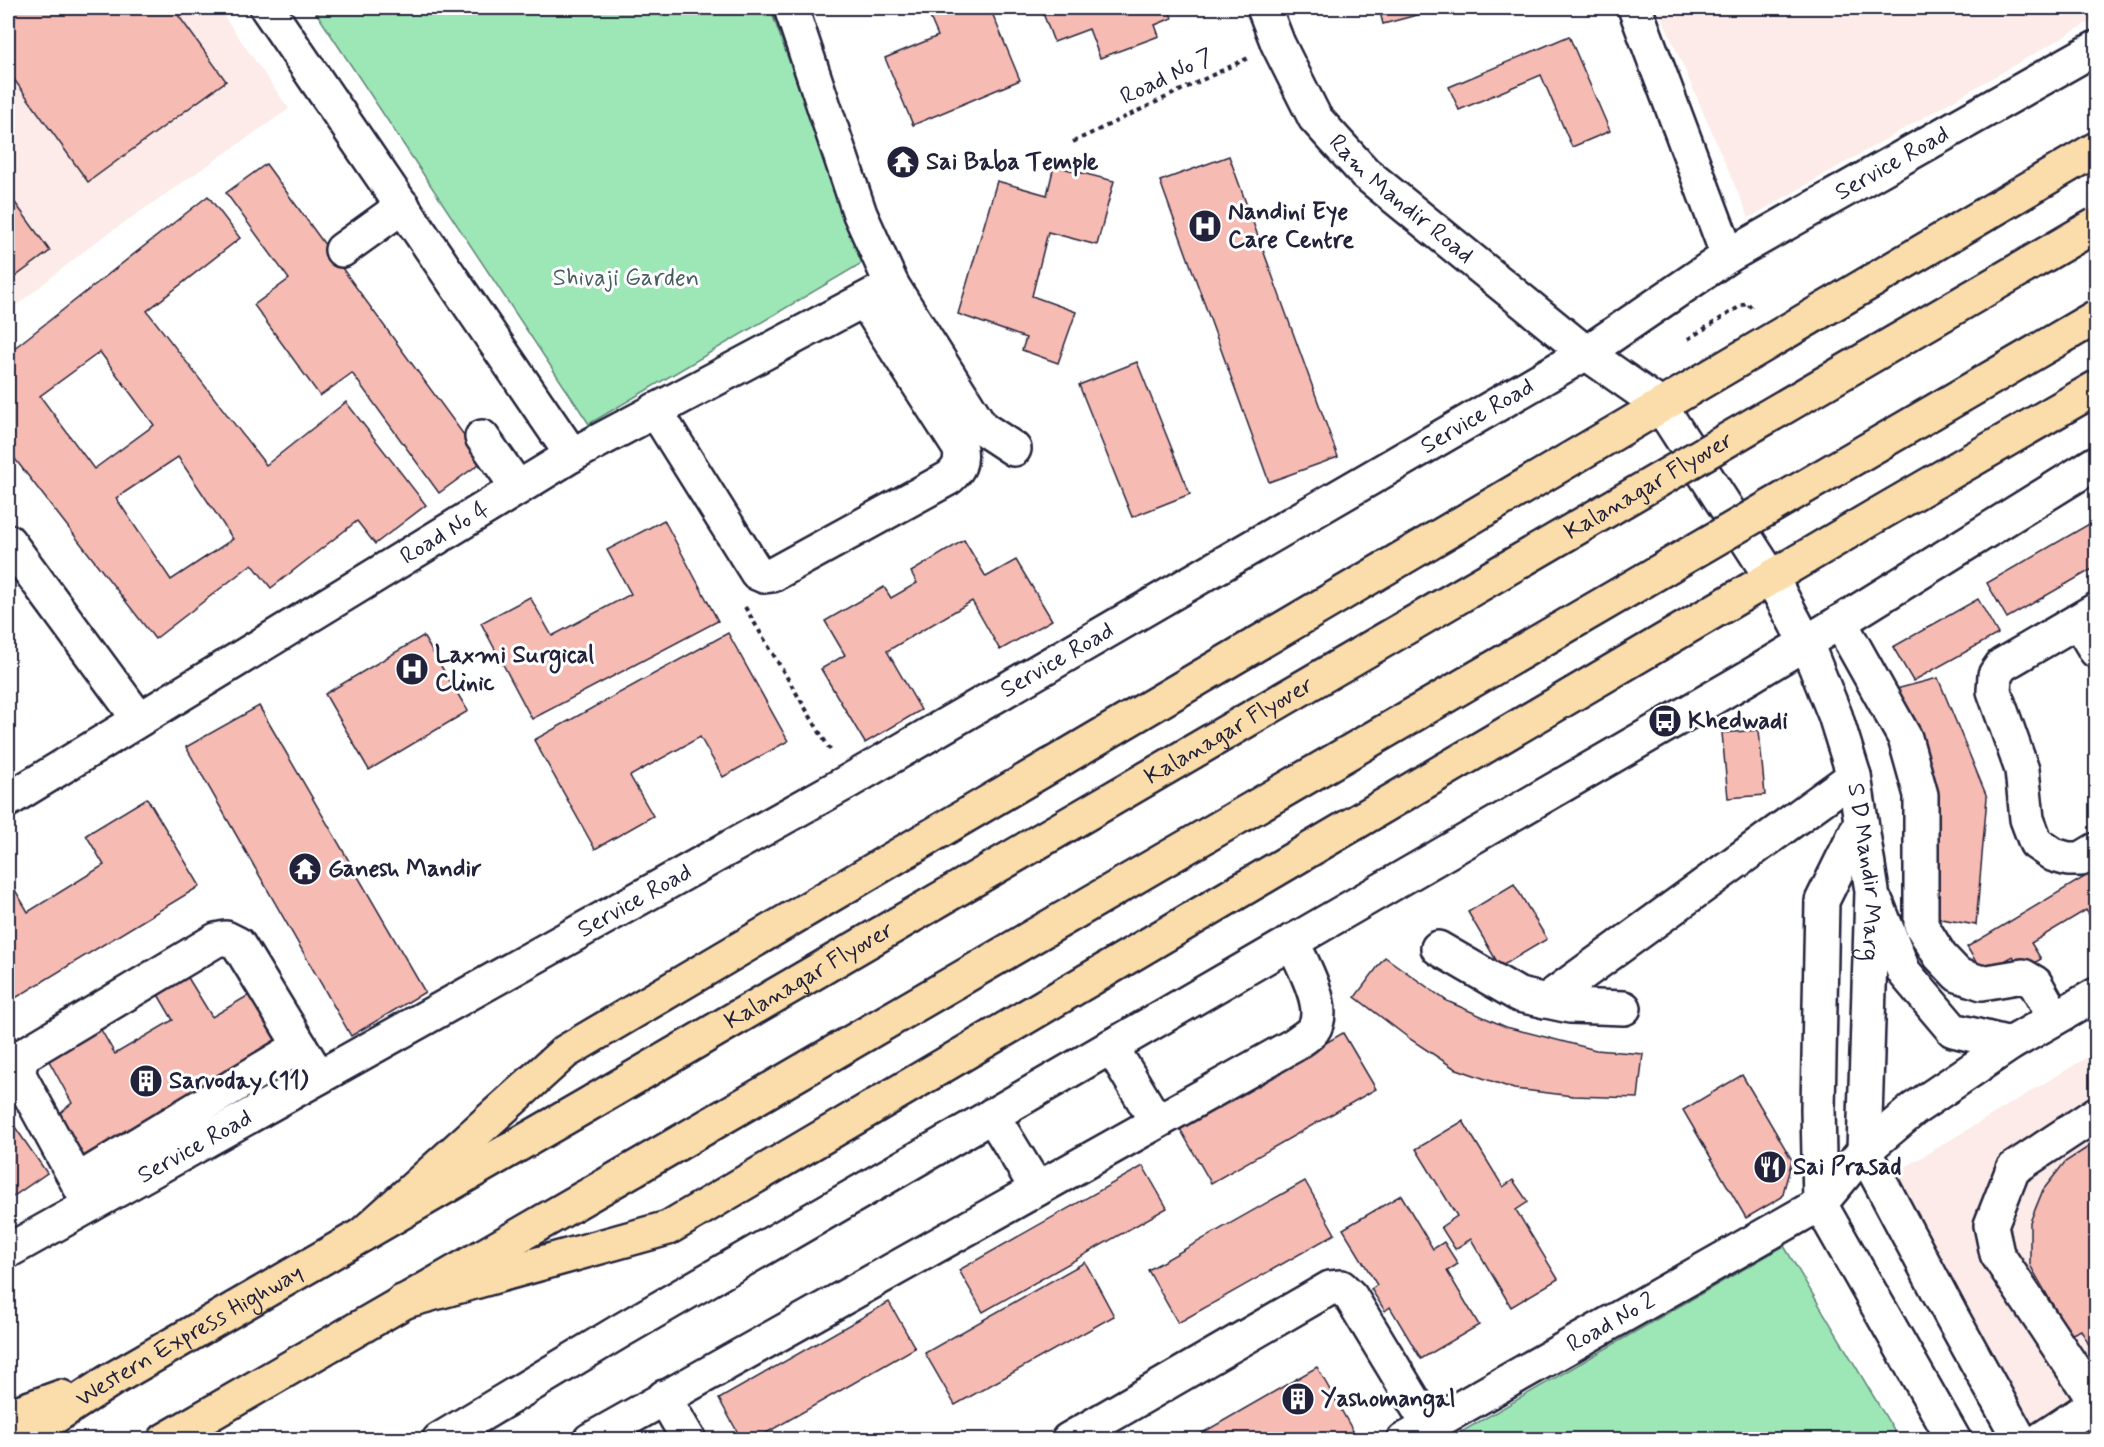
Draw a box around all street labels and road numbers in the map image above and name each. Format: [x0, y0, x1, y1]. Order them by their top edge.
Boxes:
street label: Road No 7 [1115, 41, 1219, 113]
street label: Service Road [1829, 119, 1955, 208]
street label: Ram Mandir Road [1322, 128, 1480, 271]
street label: Service Road [1415, 371, 1540, 461]
street label: Kalanagar Flyover [1559, 424, 1739, 547]
street label: Road No 4 [394, 494, 495, 572]
street label: Service Road [995, 615, 1119, 705]
street label: Kalanagar Flyover [1139, 669, 1319, 792]
street label: S D Mandir Marg [1840, 781, 1888, 962]
street label: Service Road [572, 856, 697, 945]
street label: Kalanagar Flyover [719, 914, 899, 1037]
street label: Service Road [132, 1102, 257, 1191]
street label: Western Express Highway [70, 1257, 309, 1414]
street label: Road No 2 [1561, 1285, 1661, 1360]

